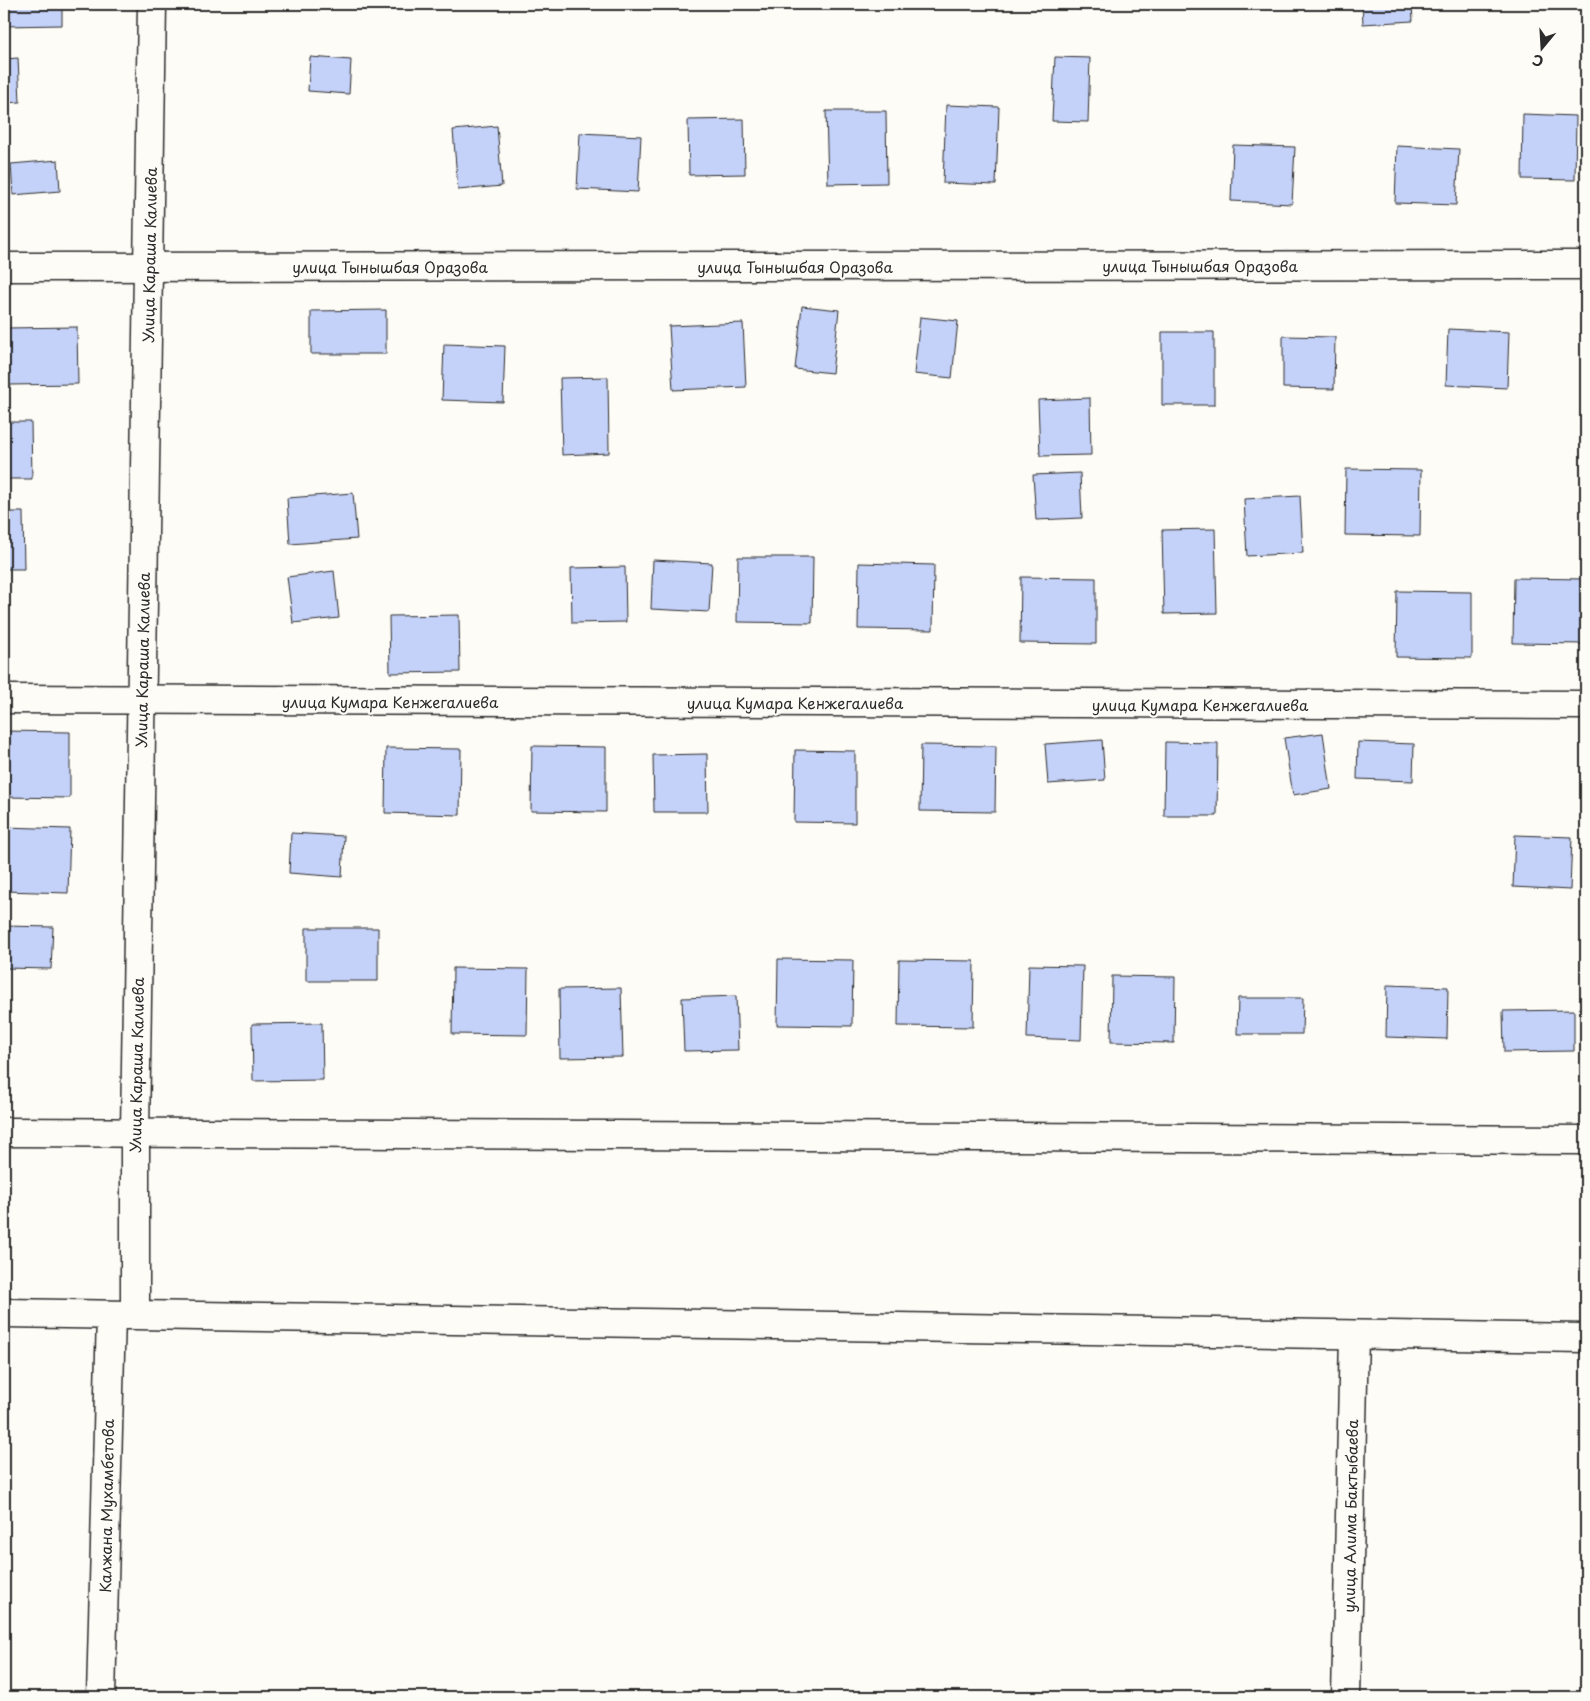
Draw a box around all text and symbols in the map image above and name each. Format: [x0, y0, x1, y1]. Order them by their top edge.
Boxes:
north arrow [1518, 22, 1568, 72]
text: С [1530, 49, 1546, 72]
street label: Улица Караша Калиева [136, 166, 162, 343]
street label: улица Тынышбая Оразова [1102, 254, 1298, 277]
street label: улица Тынышбая Оразова [292, 255, 488, 278]
street label: улица Тынышбая Оразова [697, 255, 893, 278]
street label: Улица Караша Калиева [129, 571, 155, 748]
street label: улица Кумара Кенжегалиева [282, 690, 499, 713]
street label: улица Кумара Кенжегалиева [687, 691, 904, 714]
street label: улица Кумара Кенжегалиева [1092, 693, 1309, 716]
street label: Улица Караша Калиева [123, 976, 149, 1153]
street label: Калжана Мухамбетова [93, 1418, 119, 1593]
street label: улица Алима Бактыбаева [1337, 1418, 1363, 1613]

